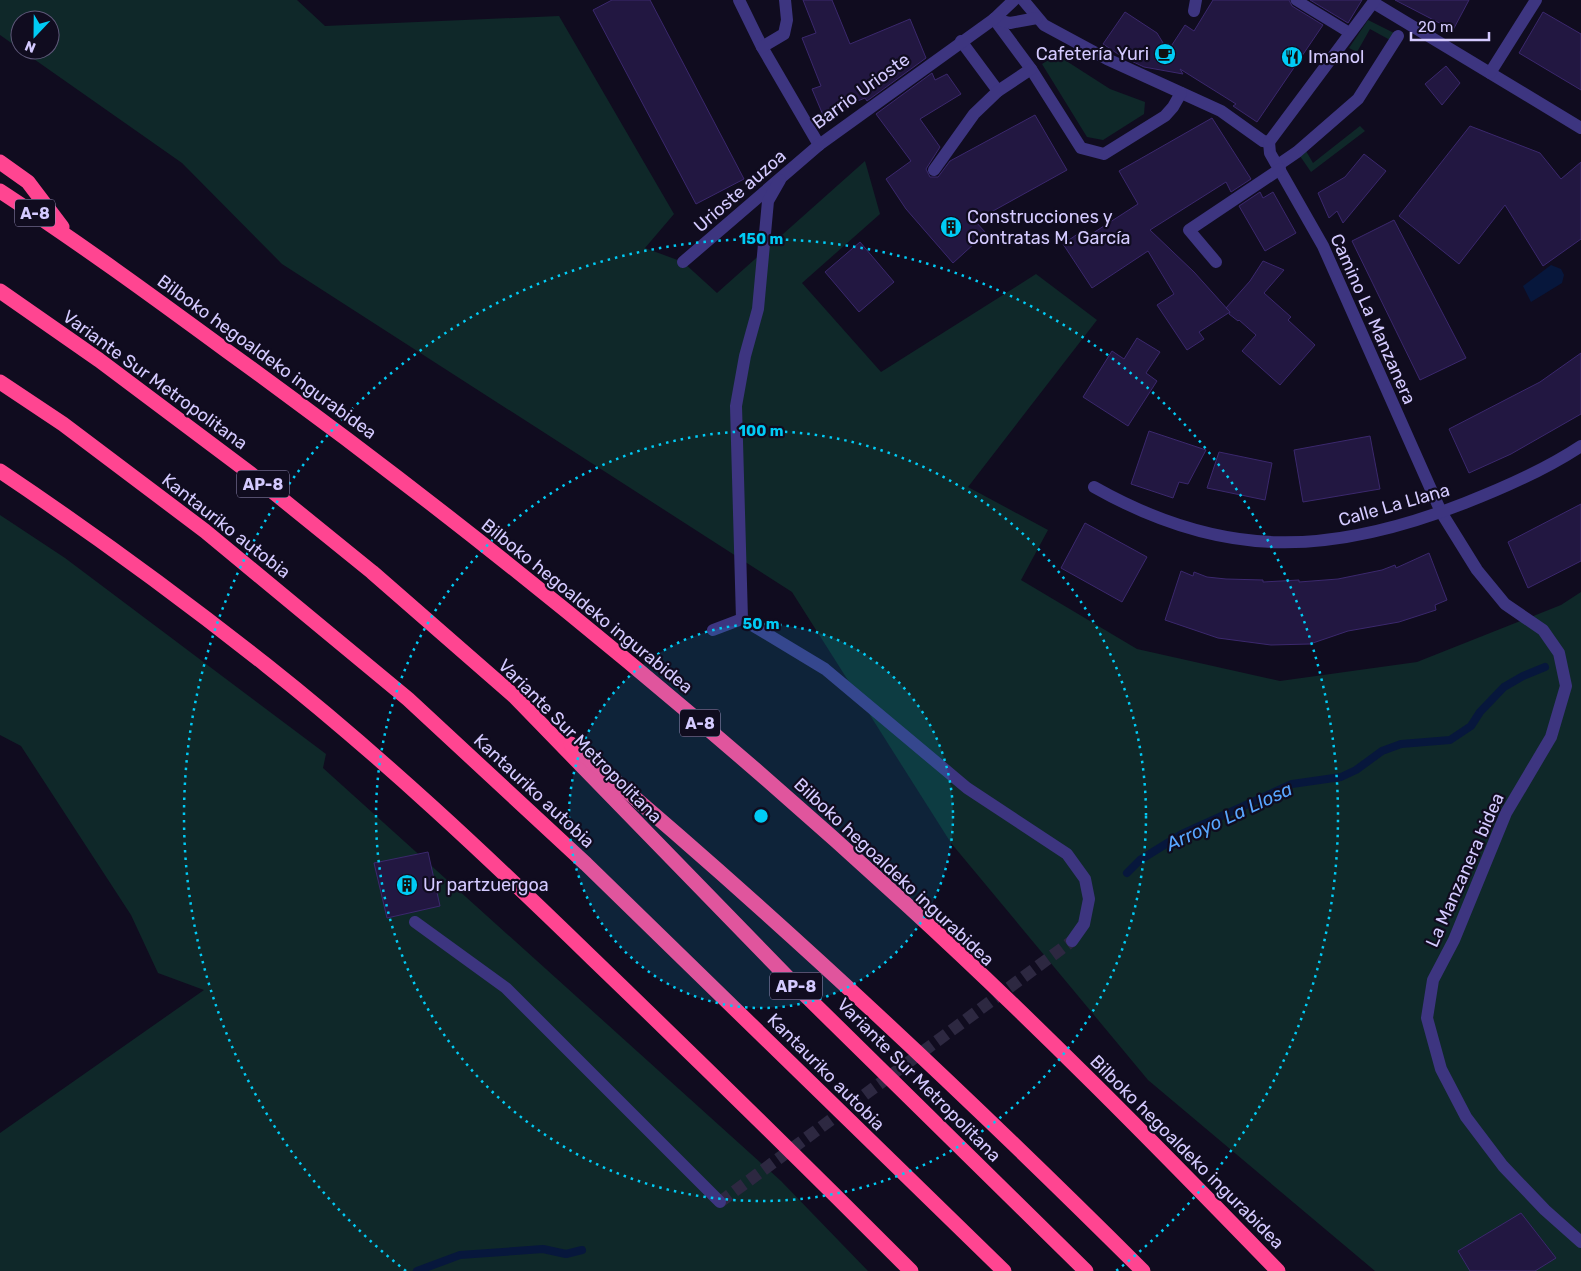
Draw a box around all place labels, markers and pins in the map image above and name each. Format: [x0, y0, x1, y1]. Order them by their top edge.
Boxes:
cafe icon: Cafetería Yuri [1153, 42, 1177, 66]
place label: Cafetería Yuri [1036, 43, 1149, 65]
restaurant icon: Imanol [1280, 45, 1304, 69]
place label: Imanol [1308, 46, 1364, 68]
place label: Construcciones y Contratas M. García [967, 206, 1130, 249]
building icon: Construcciones y Contratas M. García [939, 215, 963, 239]
centre of rings [752, 807, 770, 825]
building icon: Ur partzuergoa [395, 873, 419, 897]
place label: Ur partzuergoa [423, 874, 549, 896]

